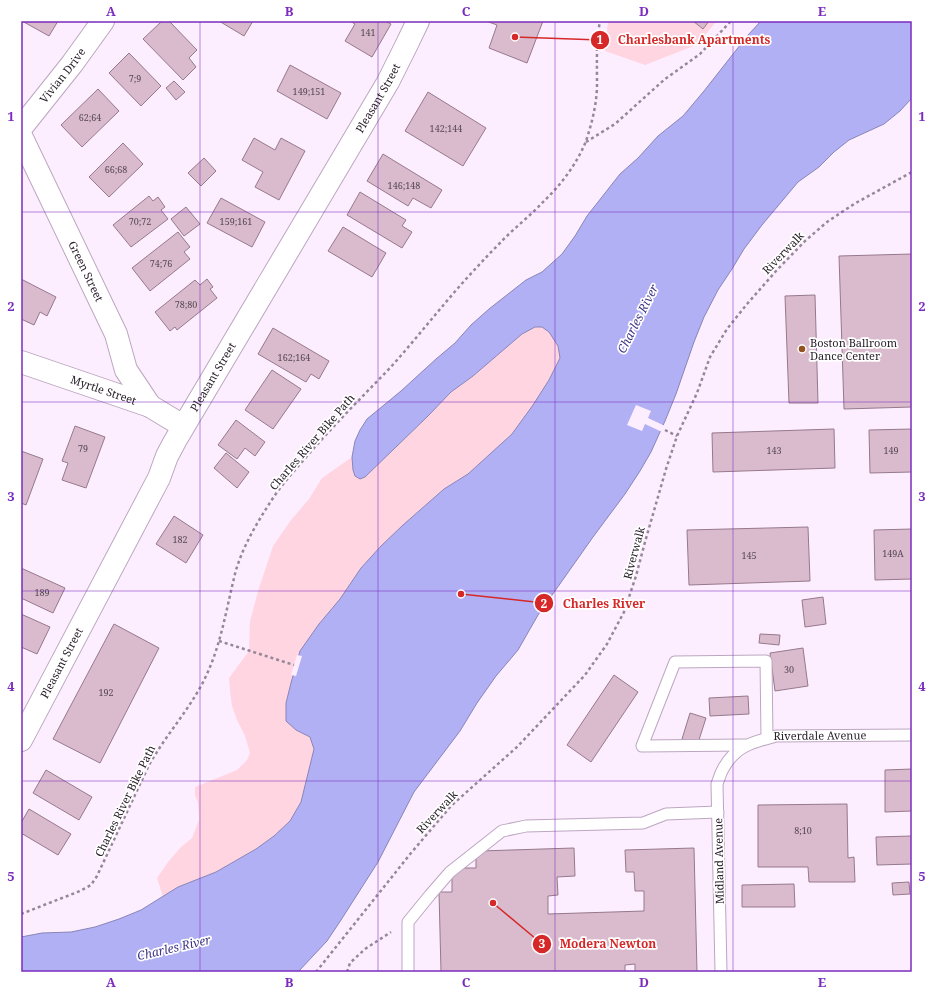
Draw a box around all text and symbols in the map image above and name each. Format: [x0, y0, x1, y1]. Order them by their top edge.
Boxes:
text: A [106, 2, 116, 20]
text: B [285, 2, 294, 20]
text: C [462, 2, 471, 20]
text: D [639, 2, 649, 20]
text: E [818, 2, 827, 20]
house number: 141 [360, 26, 376, 39]
callout: Charlesbank Apartments [590, 28, 778, 52]
text: 1 [597, 31, 604, 48]
text: Charlesbank Apartments [618, 31, 771, 48]
street label: Vivian Drive [36, 44, 88, 106]
street label: Pleasant Street [352, 60, 403, 135]
house number: 7;9 [129, 72, 141, 85]
house number: 149;151 [293, 85, 325, 98]
text: 1 [7, 107, 15, 125]
text: 1 [918, 107, 926, 125]
house number: 62;64 [79, 111, 101, 124]
house number: 142;144 [430, 122, 462, 135]
house number: 66;68 [105, 163, 127, 176]
house number: 146;148 [388, 179, 420, 192]
house number: 70;72 [129, 215, 151, 228]
house number: 159;161 [220, 215, 252, 228]
street label: Riverwalk [759, 228, 807, 277]
street label: Green Street [65, 238, 107, 304]
house number: 74;76 [150, 257, 172, 270]
water label: Charles River [613, 281, 662, 356]
text: 2 [7, 297, 15, 315]
text: 2 [918, 297, 926, 315]
house number: 78;80 [175, 298, 197, 311]
place label: Boston Ballroom Dance Center [810, 335, 898, 363]
street label: Pleasant Street [186, 339, 239, 414]
marker: Boston Ballroom Dance Center [797, 344, 807, 354]
house number: 162;164 [278, 351, 310, 364]
street label: Myrtle Street [69, 371, 138, 408]
street label: Charles River Bike Path [266, 390, 358, 493]
house number: 79 [78, 442, 88, 455]
house number: 143 [766, 444, 782, 457]
house number: 149 [883, 444, 899, 457]
text: 3 [7, 487, 15, 505]
text: 3 [918, 487, 926, 505]
street label: Riverwalk [619, 524, 648, 581]
house number: 182 [172, 533, 188, 546]
house number: 149A [882, 547, 904, 560]
house number: 145 [741, 549, 757, 562]
house number: 189 [34, 586, 50, 599]
callout: Charles River [534, 591, 653, 615]
text: 2 [541, 595, 548, 612]
text: Charles River [563, 595, 646, 612]
street label: Pleasant Street [36, 625, 86, 701]
house number: 30 [784, 663, 794, 676]
text: 4 [7, 677, 15, 695]
text: 4 [918, 677, 926, 695]
house number: 192 [98, 686, 114, 699]
street label: Riverdale Avenue [774, 727, 867, 743]
street label: Charles River Bike Path [91, 742, 158, 859]
street label: Riverwalk [413, 787, 461, 836]
street label: Midland Avenue [710, 818, 727, 904]
house number: 8;10 [794, 824, 812, 837]
text: 5 [7, 867, 15, 885]
text: 5 [918, 867, 926, 885]
water label: Charles River [135, 931, 213, 964]
callout: Modera Newton [532, 932, 665, 956]
text: 3 [539, 935, 546, 952]
text: Modera Newton [560, 935, 656, 952]
text: A [106, 973, 116, 991]
text: B [285, 973, 294, 991]
text: C [462, 973, 471, 991]
text: D [639, 973, 649, 991]
text: E [818, 973, 827, 991]

